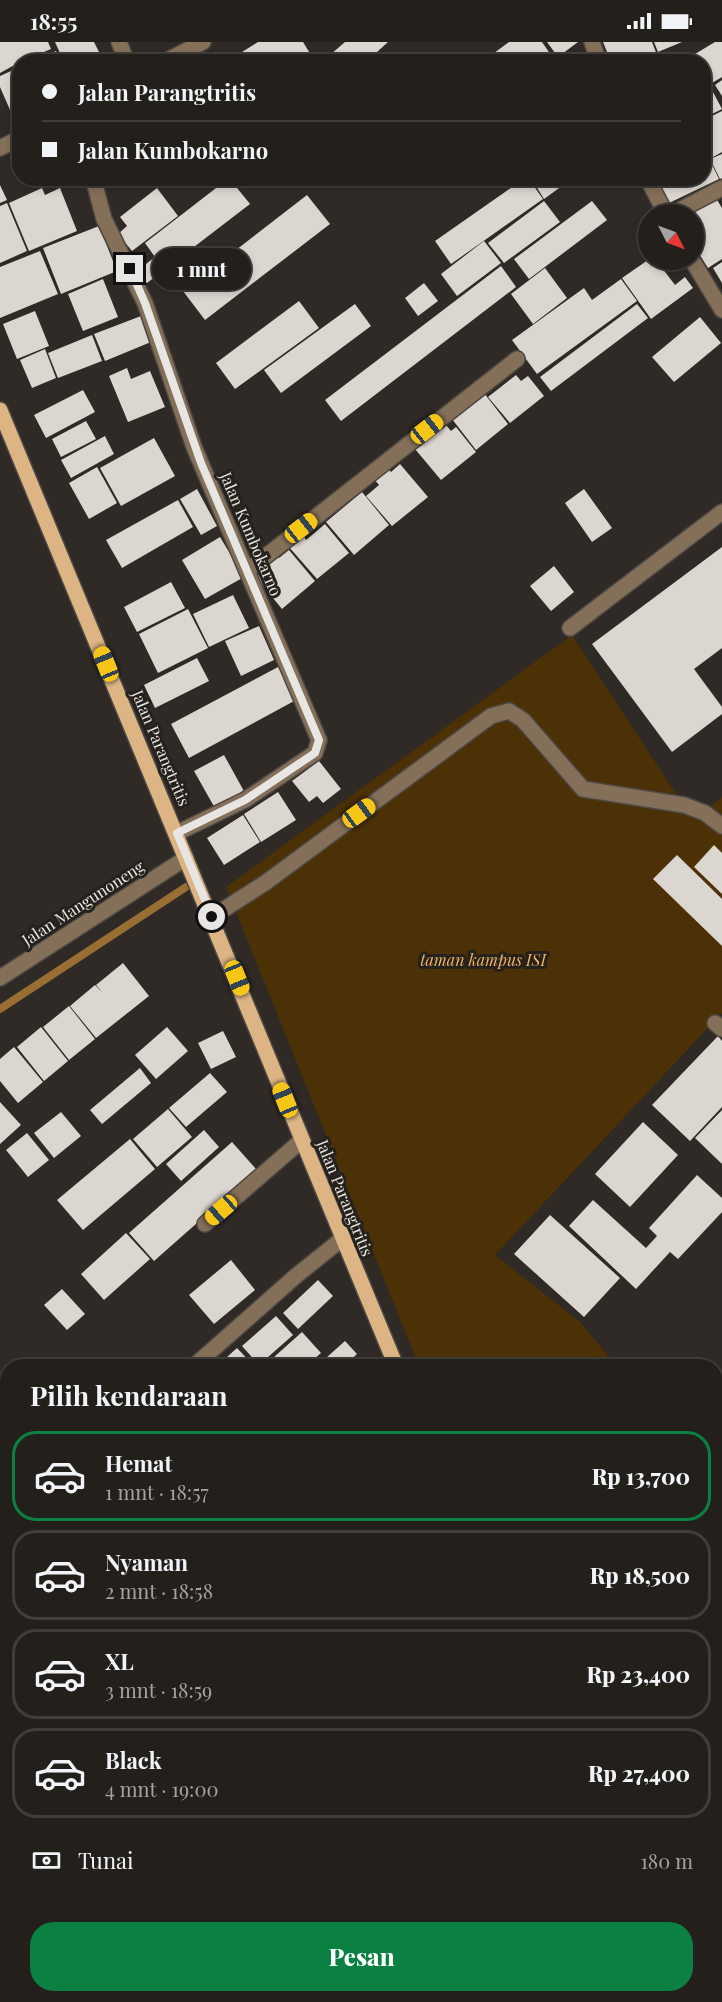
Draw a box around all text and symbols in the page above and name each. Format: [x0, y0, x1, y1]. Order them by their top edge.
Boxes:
text: 18:55 [30, 6, 77, 36]
text: Jalan Parangtritis [78, 77, 256, 107]
text: Jalan Kumbokarno [78, 135, 268, 165]
north arrow [638, 204, 704, 270]
map controls [638, 204, 704, 270]
callout: 1 mnt [151, 248, 250, 290]
route end [116, 255, 143, 282]
text: 1 mnt [177, 255, 226, 282]
car [407, 411, 447, 447]
street label: Jalan Kumbokarno [216, 468, 287, 599]
car [281, 510, 321, 546]
car [91, 644, 121, 684]
street label: Jalan Parangtritis [127, 686, 195, 809]
car [339, 795, 379, 831]
street label: Jalan Mangunoneng [17, 855, 148, 951]
route start [198, 903, 225, 930]
park label: taman kampus ISI [420, 949, 547, 970]
car [222, 958, 252, 998]
car [270, 1080, 300, 1120]
street label: Jalan Parangtritis [312, 1135, 378, 1259]
car [202, 1191, 240, 1229]
text: Pilih kendaraan [30, 1377, 228, 1413]
text: Hemat [105, 1448, 172, 1478]
icon: car [33, 1449, 87, 1503]
text: Rp 13,700 [592, 1461, 690, 1491]
text: 1 mnt · 18:57 [105, 1478, 209, 1505]
text: Nyaman [105, 1547, 188, 1577]
icon: car [33, 1548, 87, 1602]
text: Rp 18,500 [590, 1560, 690, 1590]
text: 2 mnt · 18:58 [105, 1577, 213, 1604]
text: XL [105, 1646, 134, 1676]
icon: car [33, 1647, 87, 1701]
text: Rp 23,400 [587, 1659, 690, 1689]
text: 3 mnt · 18:59 [105, 1676, 212, 1703]
text: Black [105, 1745, 162, 1775]
icon: car [33, 1746, 87, 1800]
text: Rp 27,400 [588, 1758, 690, 1788]
text: 4 mnt · 19:00 [105, 1775, 218, 1802]
icon: cash [30, 1844, 63, 1877]
text: Tunai [78, 1845, 133, 1875]
text: 180 m [640, 1847, 693, 1874]
button: Pesan [30, 1922, 693, 1991]

